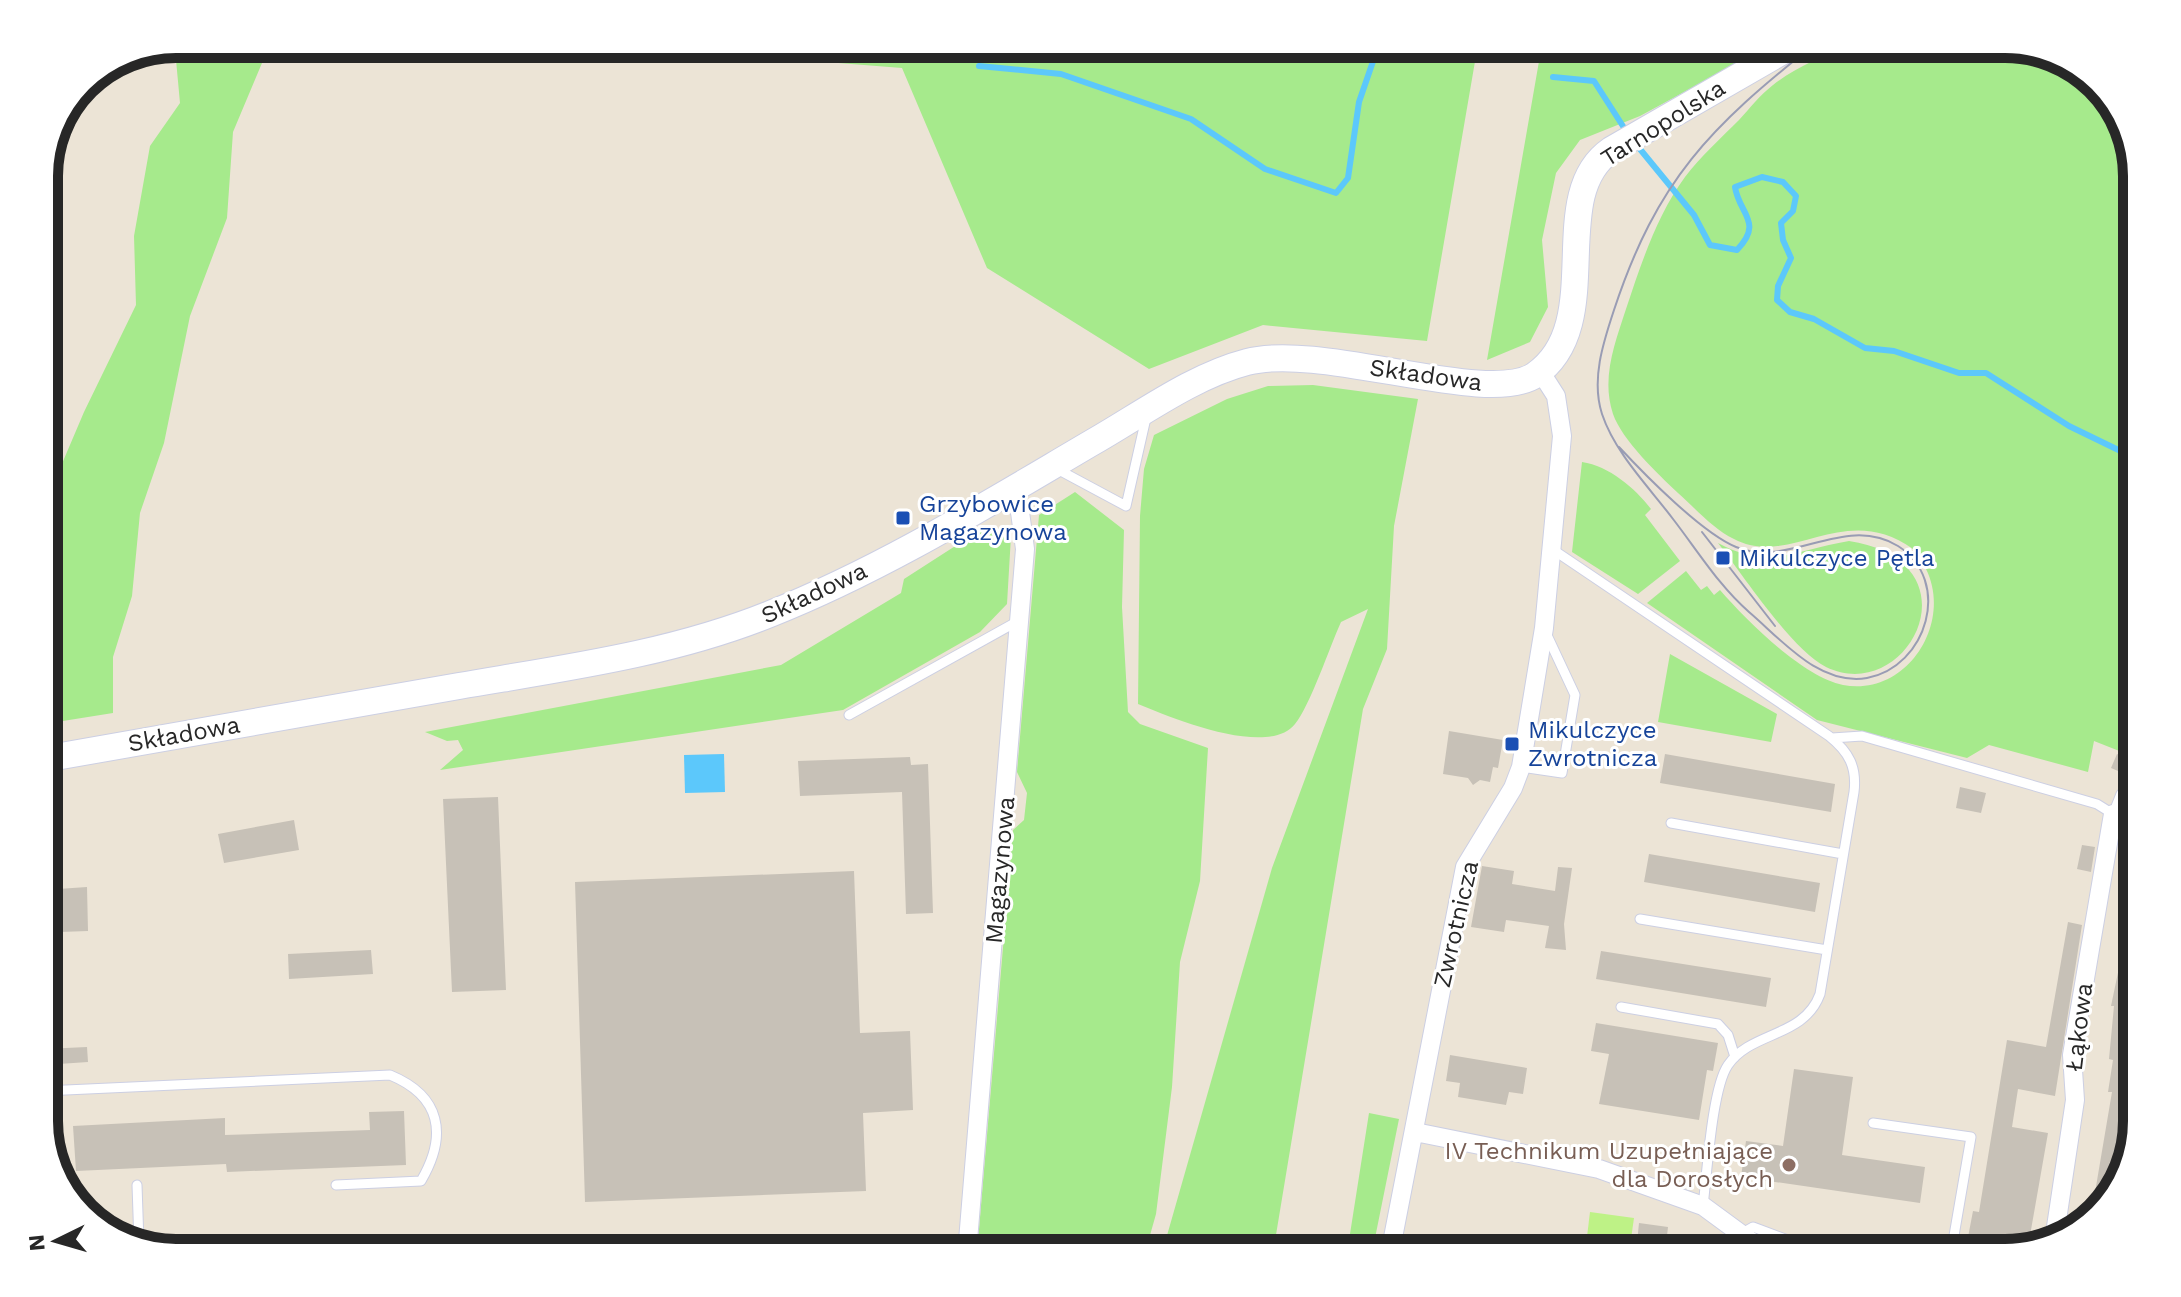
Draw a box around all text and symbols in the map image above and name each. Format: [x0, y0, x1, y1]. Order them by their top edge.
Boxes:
street label: Tarnopolska [1596, 74, 1730, 172]
street label: Składowa [1368, 353, 1484, 397]
place label: Grzybowice Magazynowa [919, 490, 1067, 546]
marker: Grzybowice Magazynowa [894, 509, 912, 527]
place label: Mikulczyce Pętla [1739, 544, 1935, 572]
marker: Mikulczyce Pętla [1714, 549, 1732, 567]
street label: Składowa [757, 556, 871, 630]
street label: Składowa [126, 710, 242, 758]
place label: Mikulczyce Zwrotnicza [1528, 716, 1657, 772]
marker: Mikulczyce Zwrotnicza [1503, 735, 1521, 753]
street label: Magazynowa [980, 795, 1020, 945]
street label: Zwrotnicza [1428, 858, 1484, 990]
street label: Łąkowa [2060, 981, 2098, 1073]
place label: IV Technikum Uzupełniające dla Dorosłych [1445, 1137, 1773, 1193]
marker: IV Technikum Uzupełniające dla Dorosłych [1780, 1156, 1798, 1174]
north arrow [16, 1201, 96, 1281]
text: N [23, 1233, 50, 1252]

